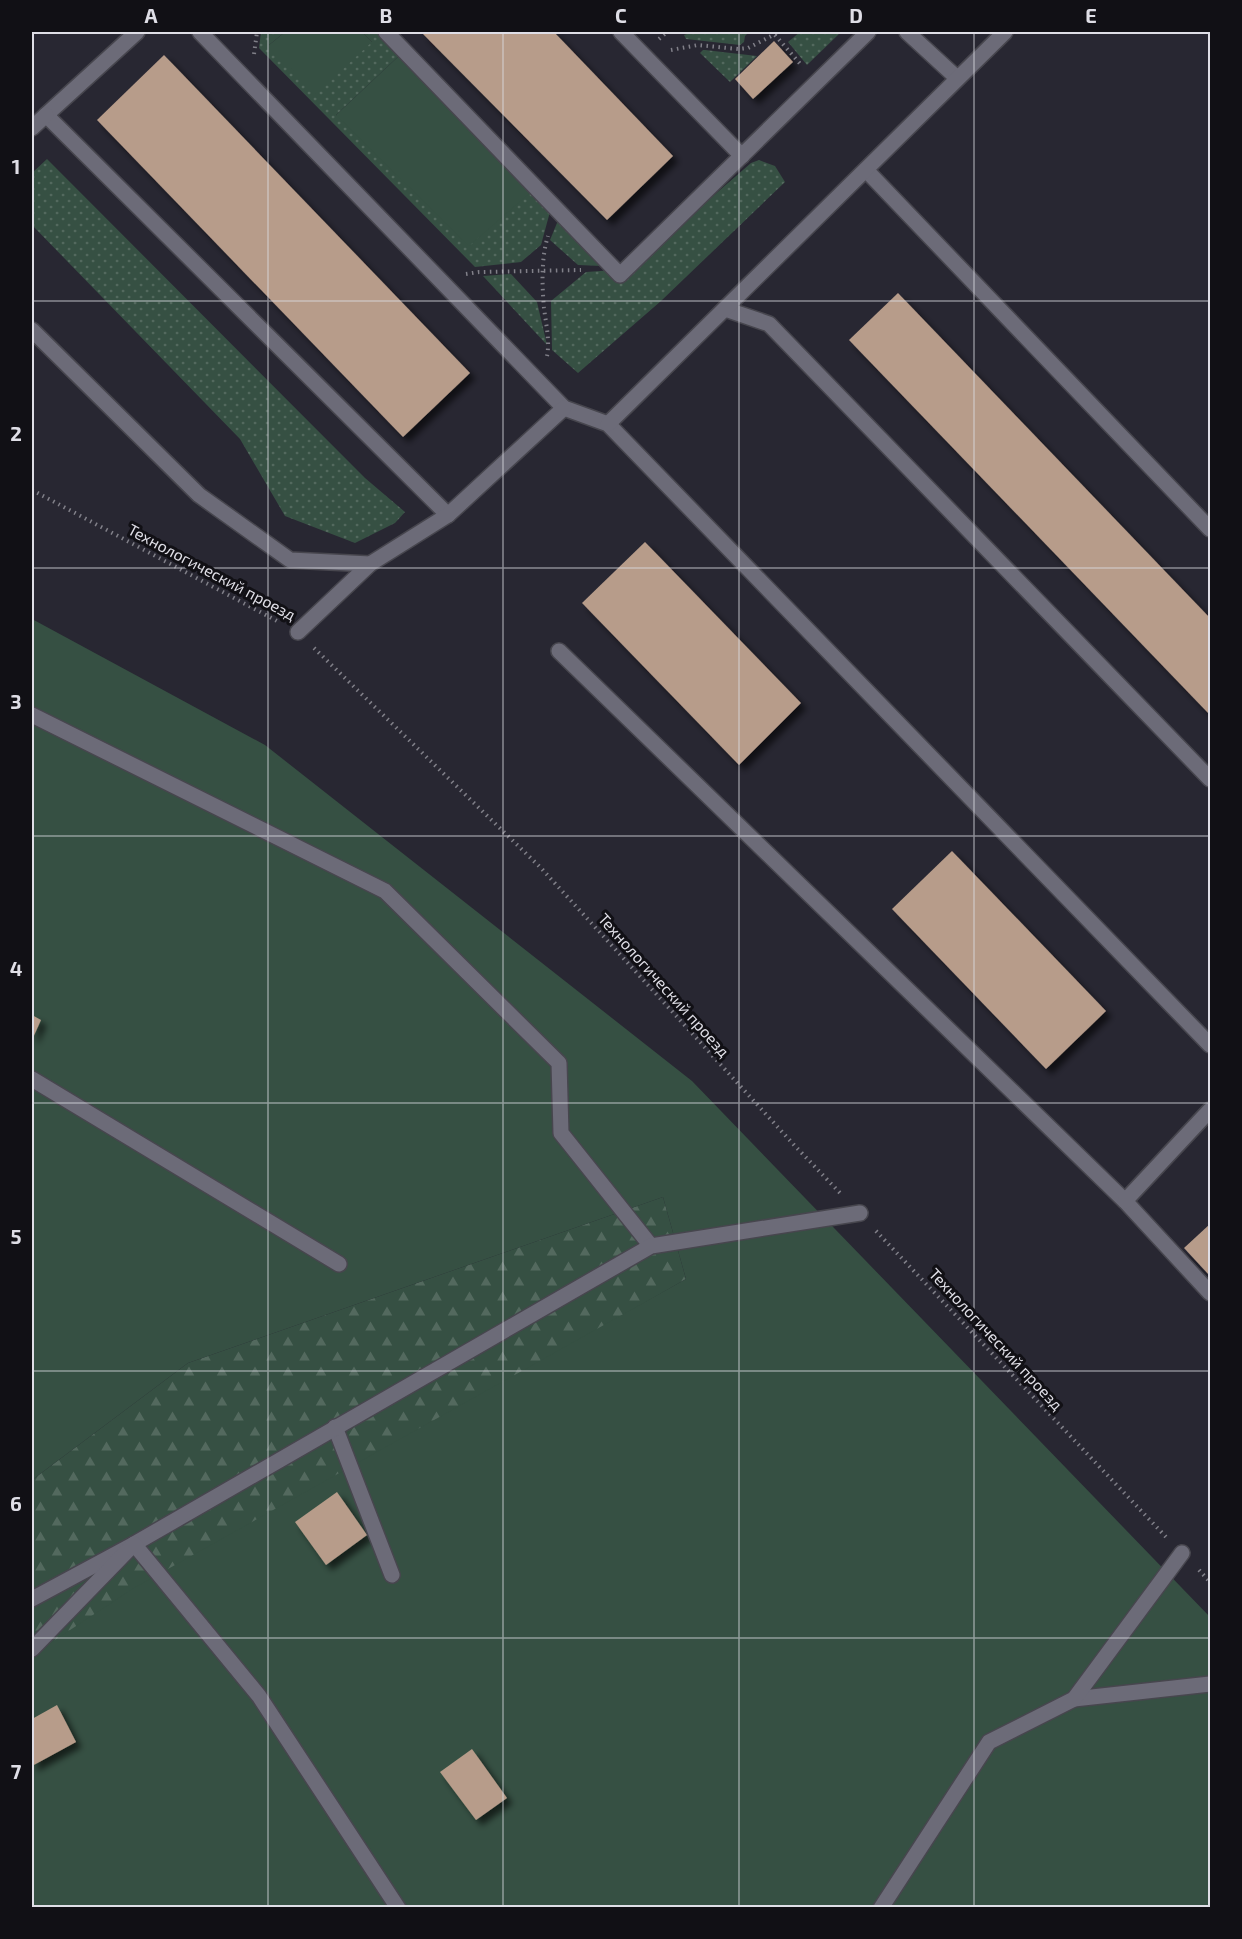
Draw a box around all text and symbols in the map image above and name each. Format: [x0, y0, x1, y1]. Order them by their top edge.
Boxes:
text: A [144, 3, 158, 27]
text: B [380, 3, 392, 27]
text: C [615, 3, 627, 27]
text: D [849, 3, 863, 27]
text: E [1085, 3, 1097, 27]
text: 1 [12, 154, 20, 178]
text: 2 [10, 421, 22, 445]
street label: Технологический проезд [125, 519, 299, 624]
text: 3 [10, 689, 22, 713]
street label: Технологический проезд [595, 909, 734, 1061]
text: 4 [10, 956, 23, 980]
text: 5 [10, 1224, 22, 1248]
street label: Технологический проезд [926, 1264, 1067, 1414]
text: 6 [10, 1491, 22, 1515]
text: 7 [11, 1759, 22, 1783]

